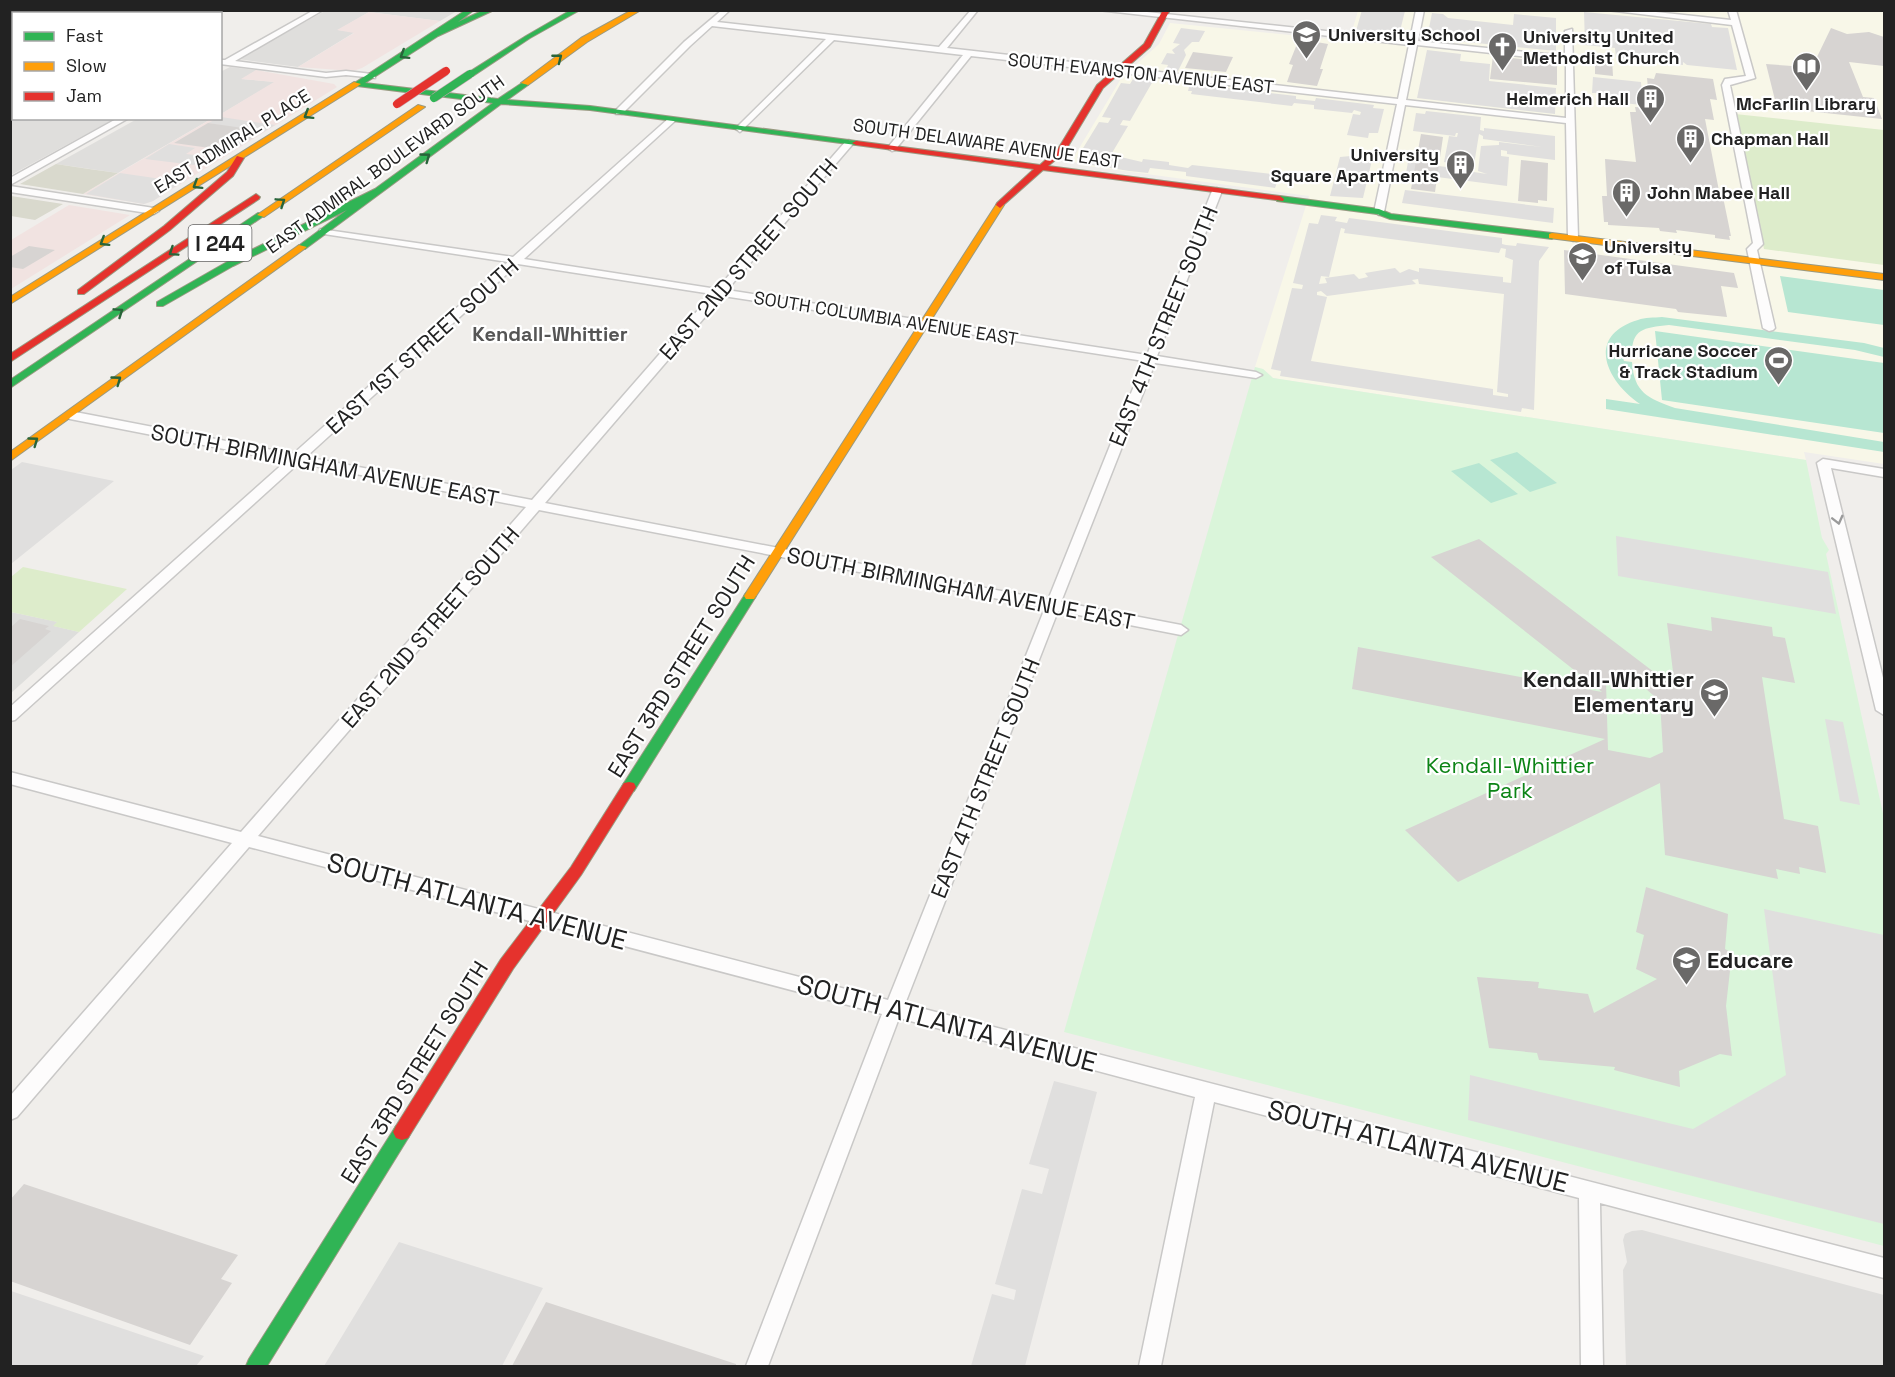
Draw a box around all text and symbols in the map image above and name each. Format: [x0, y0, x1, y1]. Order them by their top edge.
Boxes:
legend [12, 12, 222, 120]
school or university icon: University School [1291, 18, 1323, 60]
place label: University School [1328, 23, 1480, 46]
text: Fast [66, 24, 103, 47]
place label: University United Methodist Church [1523, 25, 1680, 69]
church icon: University United Methodist Church [1486, 30, 1518, 72]
one-way arrow [400, 48, 410, 60]
street label: SOUTH EVANSTON AVENUE EAST [1007, 48, 1276, 98]
library icon: McFarlin Library [1790, 50, 1822, 92]
text: Slow [66, 54, 107, 77]
one-way arrow [551, 54, 562, 65]
street label: EAST ADMIRAL BOULEVARD SOUTH [261, 70, 509, 258]
building icon: Helmerich Hall [1634, 82, 1666, 124]
text: Jam [66, 84, 102, 107]
street label: EAST ADMIRAL PLACE [150, 84, 314, 198]
place label: Helmerich Hall [1506, 87, 1629, 110]
place label: McFarlin Library [1736, 92, 1876, 115]
one-way arrow [304, 107, 315, 118]
street label: SOUTH DELAWARE AVENUE EAST [852, 113, 1123, 173]
building icon: Chapman Hall [1674, 122, 1706, 164]
place label: Chapman Hall [1711, 127, 1829, 150]
place label: University Square Apartments [1271, 143, 1439, 187]
building icon: University Square Apartments [1444, 148, 1476, 190]
one-way arrow [419, 153, 430, 164]
street label: EAST 2ND STREET SOUTH [653, 153, 843, 365]
building icon: John Mabee Hall [1610, 176, 1642, 218]
one-way arrow [193, 177, 203, 189]
place label: John Mabee Hall [1647, 181, 1790, 204]
one-way arrow [274, 198, 285, 209]
street label: EAST 4TH STREET SOUTH [1102, 202, 1224, 450]
road number: I 244 [188, 225, 252, 261]
one-way arrow [100, 235, 110, 247]
place label: University of Tulsa [1604, 235, 1692, 279]
school or university icon: University of Tulsa [1567, 240, 1599, 282]
one-way arrow [169, 244, 179, 256]
street label: EAST 1ST STREET SOUTH [320, 252, 524, 440]
street label: SOUTH COLUMBIA AVENUE EAST [752, 286, 1020, 350]
one-way arrow [113, 308, 124, 319]
district label: Kendall-Whittier [472, 321, 628, 347]
place label: Hurricane Soccer & Track Stadium [1609, 339, 1758, 383]
sports icon: Hurricane Soccer & Track Stadium [1763, 344, 1795, 386]
one-way arrow [111, 377, 122, 388]
street label: SOUTH BIRMINGHAM AVENUE EAST [149, 417, 501, 513]
one-way arrow [27, 437, 38, 448]
one-way arrow [1830, 515, 1843, 525]
street label: EAST 2ND STREET SOUTH [335, 521, 525, 733]
street label: SOUTH BIRMINGHAM AVENUE EAST [785, 540, 1137, 636]
street label: EAST 3RD STREET SOUTH [601, 550, 761, 782]
street label: EAST 4TH STREET SOUTH [924, 654, 1046, 902]
place label: Kendall-Whittier Elementary [1523, 665, 1694, 718]
school or university icon: Kendall-Whittier Elementary [1699, 676, 1731, 718]
park label: Kendall-Whittier Park [1426, 751, 1594, 804]
street label: SOUTH ATLANTA AVENUE [323, 844, 631, 958]
school or university icon: Educare [1670, 944, 1702, 986]
place label: Educare [1707, 946, 1793, 974]
street label: EAST 3RD STREET SOUTH [334, 956, 494, 1188]
street label: SOUTH ATLANTA AVENUE [793, 966, 1101, 1080]
street label: SOUTH ATLANTA AVENUE [1264, 1092, 1572, 1200]

